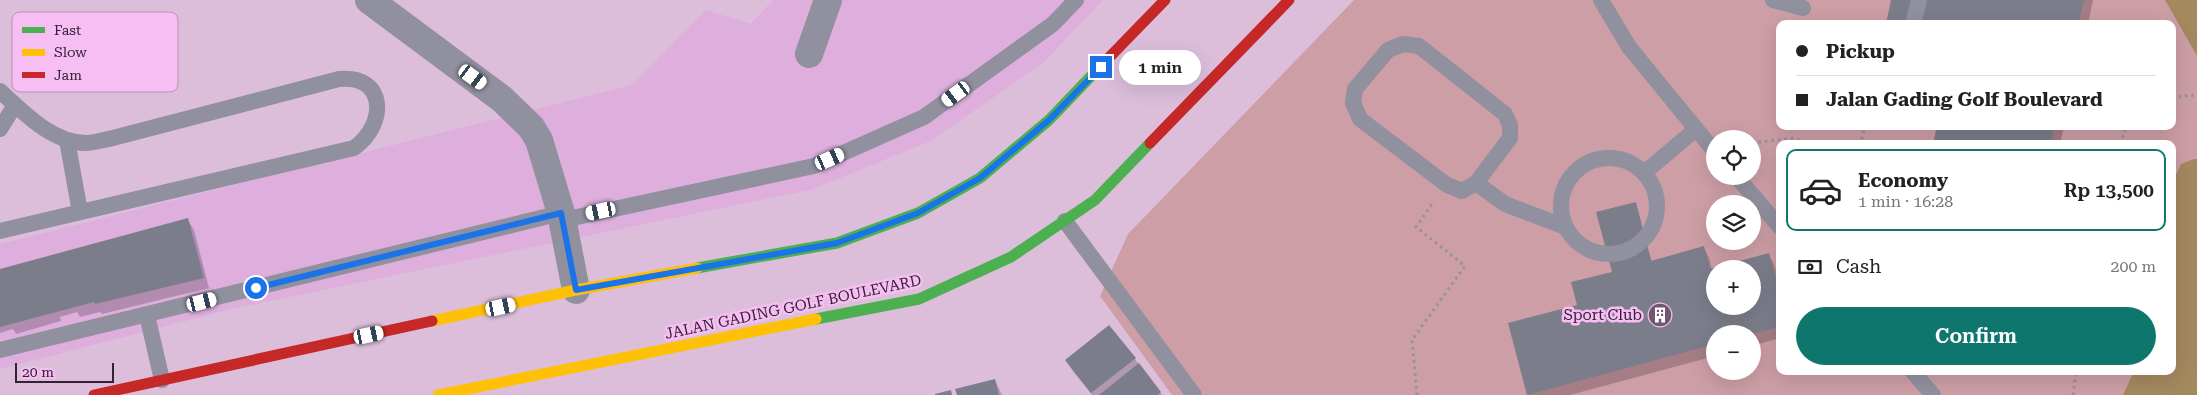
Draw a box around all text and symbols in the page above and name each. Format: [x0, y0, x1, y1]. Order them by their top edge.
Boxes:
legend [12, 12, 178, 92]
text: Fast [54, 22, 81, 38]
text: Pickup [1826, 40, 1895, 63]
text: Slow [54, 44, 87, 60]
callout: 1 min [1118, 50, 1201, 84]
route end [1090, 56, 1112, 78]
text: 1 min [1138, 58, 1182, 77]
car [456, 62, 489, 92]
text: Jam [54, 67, 82, 83]
car [939, 79, 972, 109]
text: Jalan Gading Golf Boulevard [1826, 88, 2103, 111]
map controls [1706, 130, 1761, 380]
button: locate [1706, 130, 1761, 185]
car [813, 146, 846, 172]
icon: car [1798, 168, 1843, 213]
text: Economy [1858, 169, 1948, 192]
text: Rp 13,500 [2064, 179, 2154, 202]
text: 1 min · 16:28 [1858, 192, 1953, 211]
button: layers [1706, 195, 1761, 250]
car [584, 201, 617, 221]
icon: cash [1796, 253, 1824, 281]
text: Cash [1836, 255, 1881, 278]
text: 200 m [2110, 257, 2156, 276]
button: + [1706, 260, 1761, 315]
street label: JALAN GADING GOLF BOULEVARD [663, 271, 923, 343]
route start [245, 277, 267, 299]
car [185, 291, 218, 313]
car [484, 297, 517, 317]
building icon: Sport Club [1647, 302, 1673, 328]
place label: Sport Club [1563, 306, 1642, 324]
button: Confirm [1796, 307, 2156, 365]
car [352, 325, 385, 345]
button: − [1706, 325, 1761, 380]
scale bar [15, 360, 114, 383]
text: 20 m [22, 364, 54, 380]

